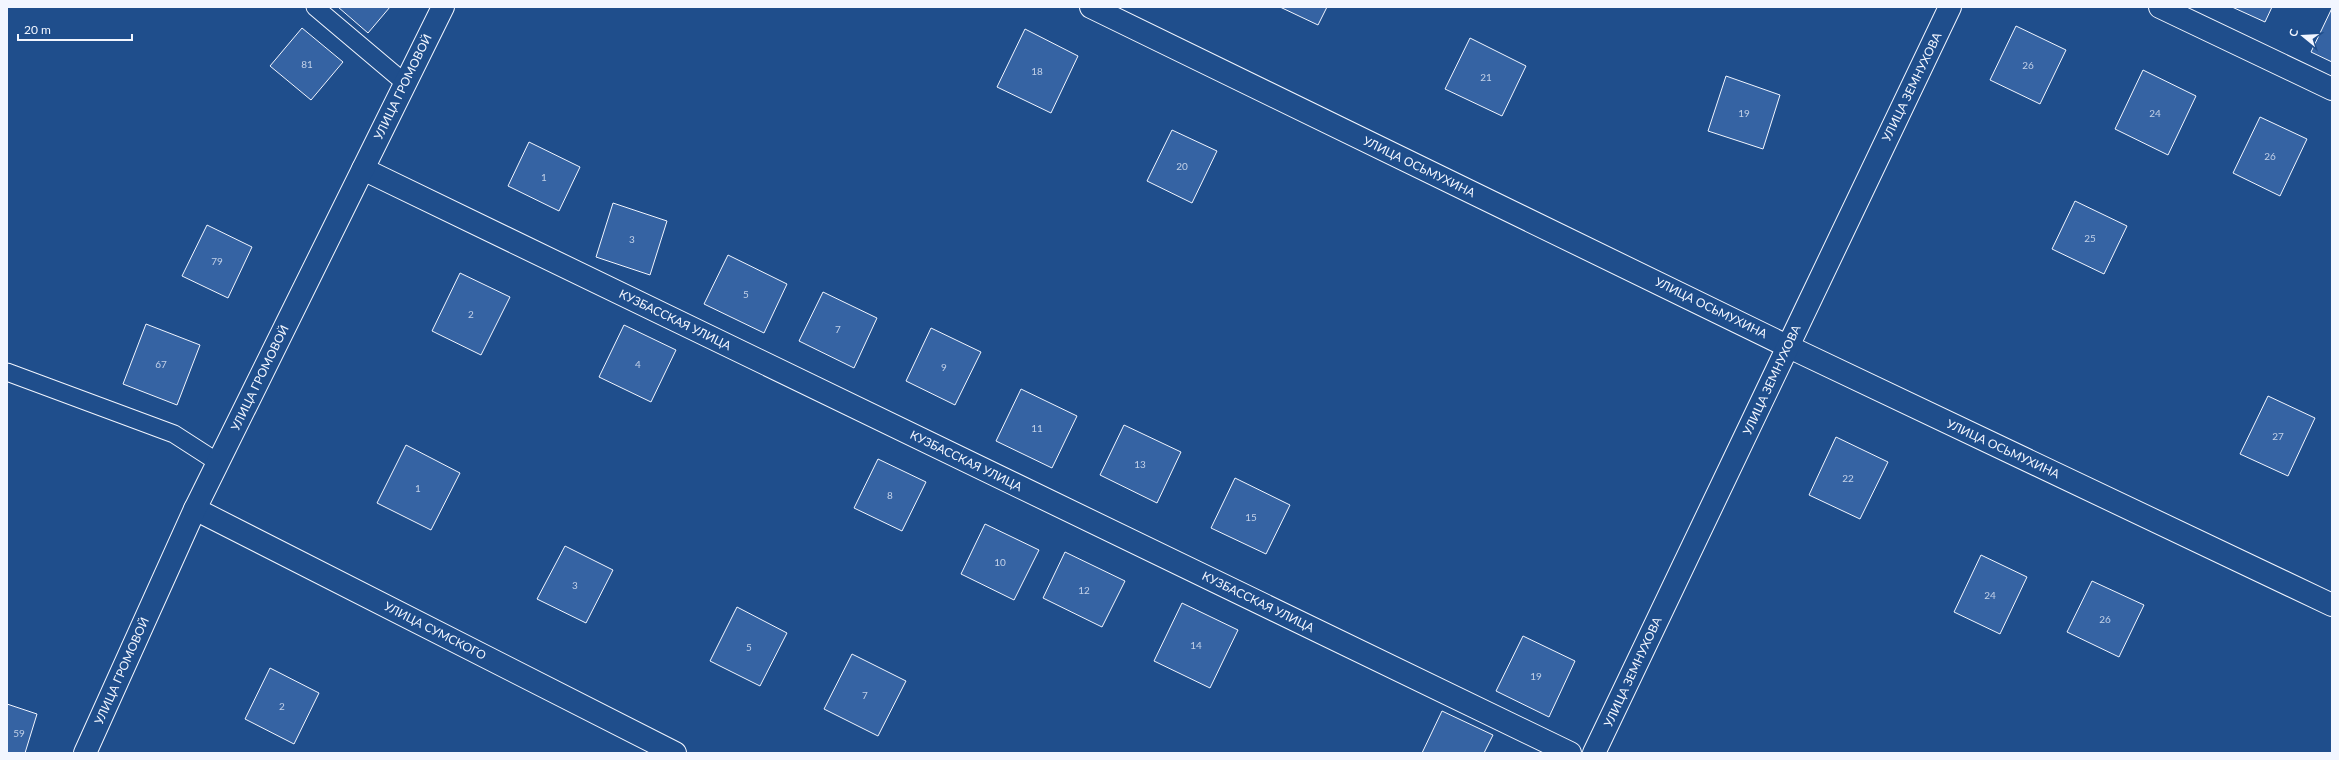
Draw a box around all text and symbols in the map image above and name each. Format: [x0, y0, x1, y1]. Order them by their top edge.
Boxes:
scale bar [18, 16, 132, 42]
north arrow [2283, 16, 2323, 56]
text: 20 m [24, 22, 51, 37]
text: С [2286, 27, 2301, 38]
street label: УЛИЦА ЗЕМНУХОВА [1879, 29, 1945, 144]
street label: УЛИЦА ГРОМОВОЙ [370, 31, 435, 142]
house number: 81 [301, 58, 313, 70]
house number: 26 [2022, 59, 2034, 71]
house number: 18 [1031, 65, 1043, 77]
house number: 21 [1480, 71, 1492, 83]
house number: 19 [1738, 107, 1750, 119]
house number: 24 [2149, 107, 2161, 119]
street label: УЛИЦА ОСЬМУХИНА [1361, 133, 1479, 201]
house number: 26 [2264, 150, 2276, 162]
house number: 20 [1176, 160, 1188, 172]
house number: 1 [541, 171, 547, 183]
house number: 25 [2084, 232, 2096, 244]
house number: 3 [629, 233, 635, 245]
house number: 79 [211, 255, 223, 267]
street label: УЛИЦА ОСЬМУХИНА [1653, 274, 1771, 342]
street label: КУЗБАССКАЯ УЛИЦА [617, 286, 734, 354]
house number: 5 [743, 288, 749, 300]
house number: 2 [468, 308, 474, 320]
street label: УЛИЦА ГРОМОВОЙ [227, 322, 292, 433]
street label: УЛИЦА ЗЕМНУХОВА [1739, 322, 1804, 437]
house number: 7 [835, 323, 841, 335]
house number: 67 [155, 358, 167, 370]
house number: 4 [635, 358, 641, 370]
house number: 9 [941, 361, 947, 373]
street label: УЛИЦА ОСЬМУХИНА [1944, 416, 2063, 482]
house number: 11 [1031, 422, 1043, 434]
street label: КУЗБАССКАЯ УЛИЦА [908, 427, 1025, 495]
house number: 27 [2272, 430, 2284, 442]
house number: 13 [1134, 458, 1146, 470]
house number: 22 [1842, 472, 1854, 484]
house number: 1 [415, 482, 421, 494]
house number: 8 [887, 489, 893, 501]
house number: 15 [1245, 511, 1257, 523]
house number: 10 [994, 556, 1006, 568]
street label: КУЗБАССКАЯ УЛИЦА [1200, 568, 1317, 636]
house number: 3 [572, 579, 578, 591]
house number: 12 [1078, 584, 1090, 596]
house number: 24 [1984, 589, 1996, 601]
street label: УЛИЦА СУМСКОГО [382, 598, 489, 663]
house number: 26 [2099, 613, 2111, 625]
street label: УЛИЦА ЗЕМНУХОВА [1600, 614, 1665, 729]
street label: УЛИЦА ГРОМОВОЙ [91, 615, 152, 727]
house number: 14 [1190, 639, 1202, 651]
house number: 5 [746, 641, 752, 653]
house number: 19 [1530, 670, 1542, 682]
house number: 7 [862, 689, 868, 701]
house number: 2 [279, 700, 285, 712]
house number: 59 [13, 727, 25, 739]

